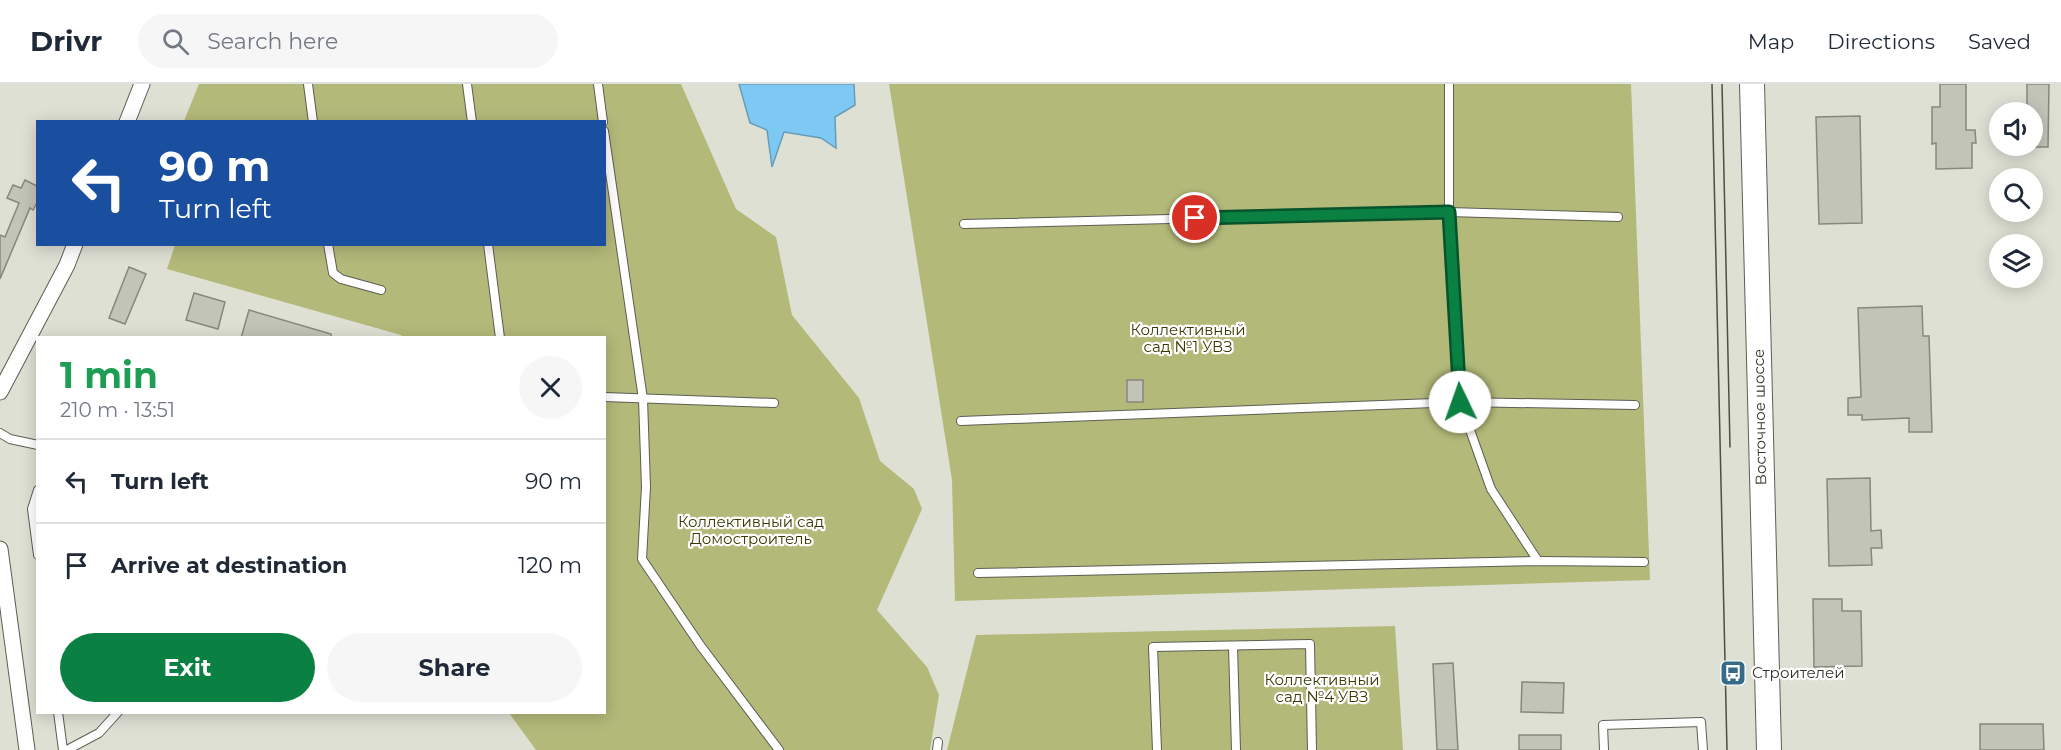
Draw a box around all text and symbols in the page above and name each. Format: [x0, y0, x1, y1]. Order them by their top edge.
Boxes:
search box [138, 14, 558, 68]
text: Drivr [30, 24, 102, 58]
icon: search [159, 25, 192, 58]
text: Search here [207, 28, 338, 55]
text: Map [1748, 29, 1794, 54]
text: Directions [1827, 29, 1935, 54]
text: Saved [1968, 29, 2031, 54]
map controls [1989, 102, 2043, 288]
button: sound [1989, 102, 2043, 156]
text: 90 m [159, 140, 270, 192]
icon: left [60, 144, 138, 222]
button: search [1989, 168, 2043, 222]
text: Turn left [159, 192, 272, 225]
pin [1169, 192, 1220, 243]
icon: arrive [1178, 201, 1211, 234]
button: layers [1989, 234, 2043, 288]
park label: Коллективный сад №1 УВЗ [1130, 320, 1246, 356]
street label: Восточное шоссе [1749, 349, 1770, 485]
text: 1 min [60, 353, 158, 397]
button: close [519, 356, 582, 419]
position arrow [1428, 370, 1492, 434]
text: 210 m · 13:51 [60, 398, 175, 422]
icon: left [60, 465, 93, 498]
text: Turn left [111, 468, 209, 495]
text: 90 m [525, 468, 582, 495]
park label: Коллективный сад Домостроитель [678, 512, 824, 548]
icon: arrive [60, 549, 93, 582]
text: Arrive at destination [111, 552, 347, 579]
text: 120 m [518, 552, 582, 579]
button: Exit [60, 633, 315, 702]
button: Share [327, 633, 582, 702]
bus stop icon: Строителей [1718, 658, 1748, 688]
place label: Строителей [1752, 663, 1845, 682]
park label: Коллективный сад №4 УВЗ [1264, 670, 1380, 706]

